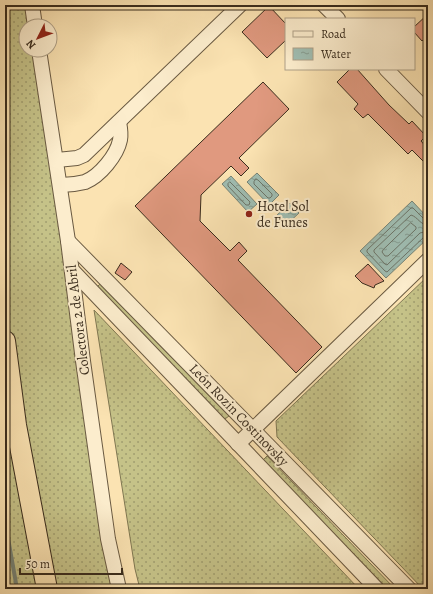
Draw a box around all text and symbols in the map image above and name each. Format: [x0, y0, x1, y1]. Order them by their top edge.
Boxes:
north arrow [18, 18, 58, 58]
legend [285, 18, 415, 70]
text: Road [321, 26, 347, 42]
text: N [23, 36, 39, 52]
text: Water [320, 46, 351, 62]
place label: Hotel Sol de Funes [257, 197, 309, 232]
marker: Hotel Sol de Funes [244, 209, 254, 219]
street label: Colectora 2 de Abril [62, 263, 94, 376]
street label: León Rozin Costinovsky [185, 360, 294, 471]
scale bar [20, 550, 122, 576]
text: 50 m [26, 556, 50, 572]

